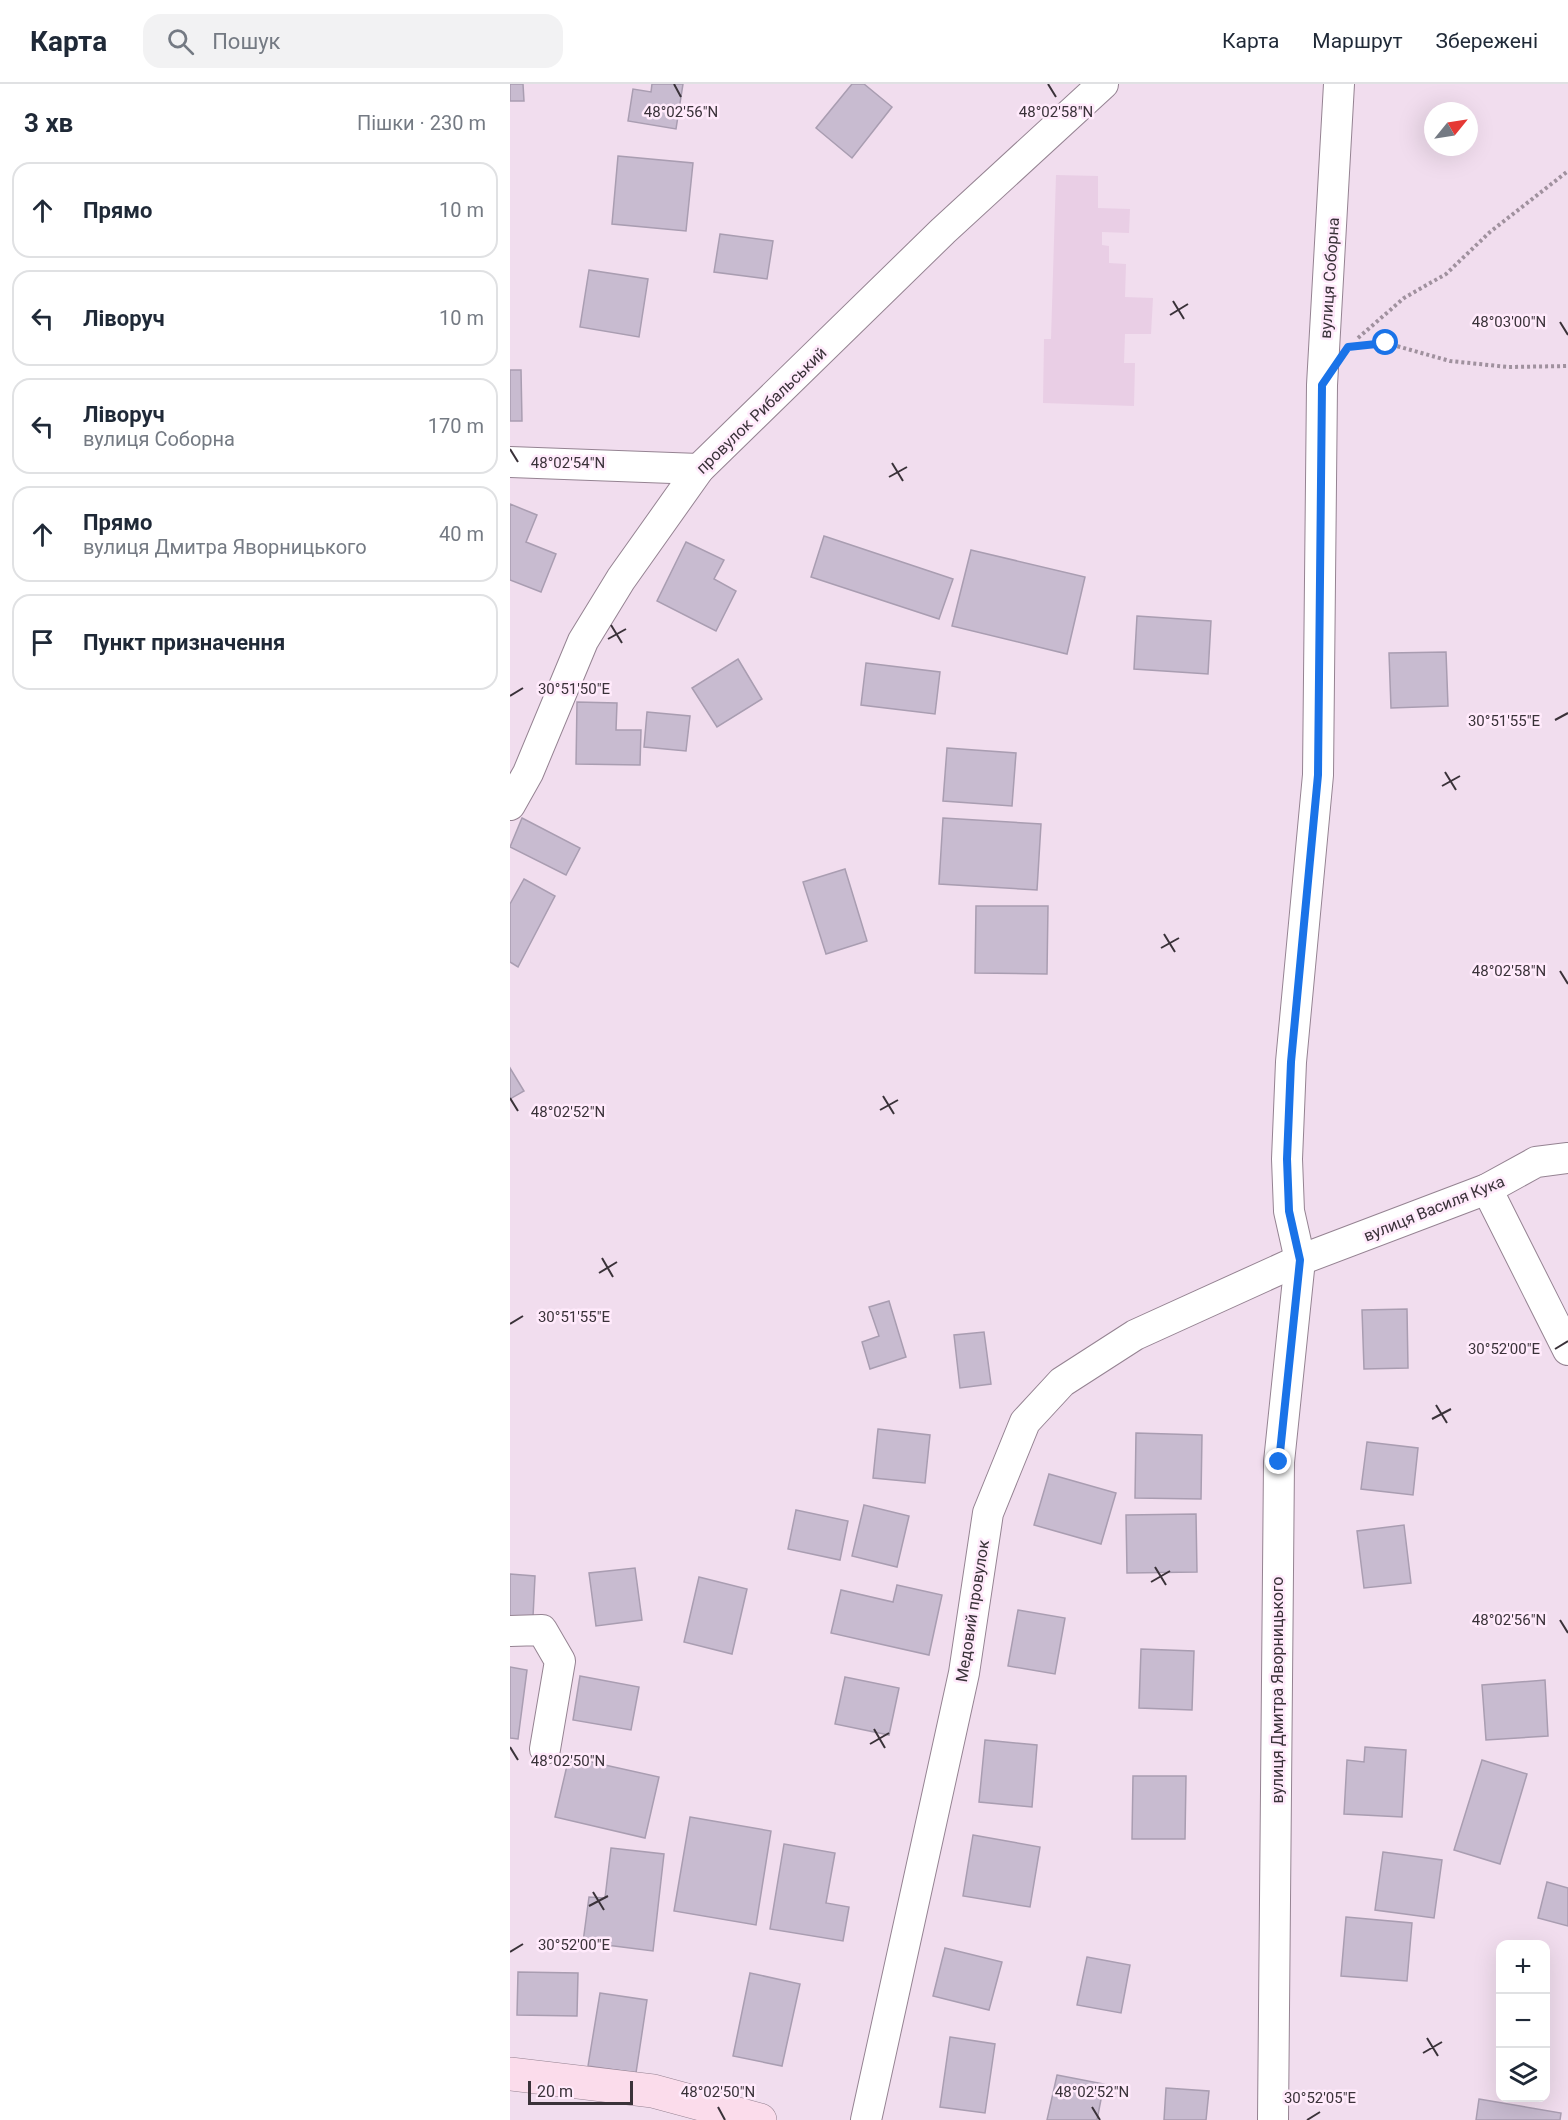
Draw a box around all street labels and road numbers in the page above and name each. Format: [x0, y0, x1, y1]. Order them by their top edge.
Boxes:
street label: вулиця Соборна [1316, 217, 1343, 339]
street label: провулок Рибальський [692, 343, 830, 478]
street label: вулиця Василя Кука [1361, 1172, 1507, 1245]
street label: Медовий провулок [952, 1538, 993, 1683]
street label: вулиця Дмитра Яворницького [1268, 1577, 1287, 1803]

